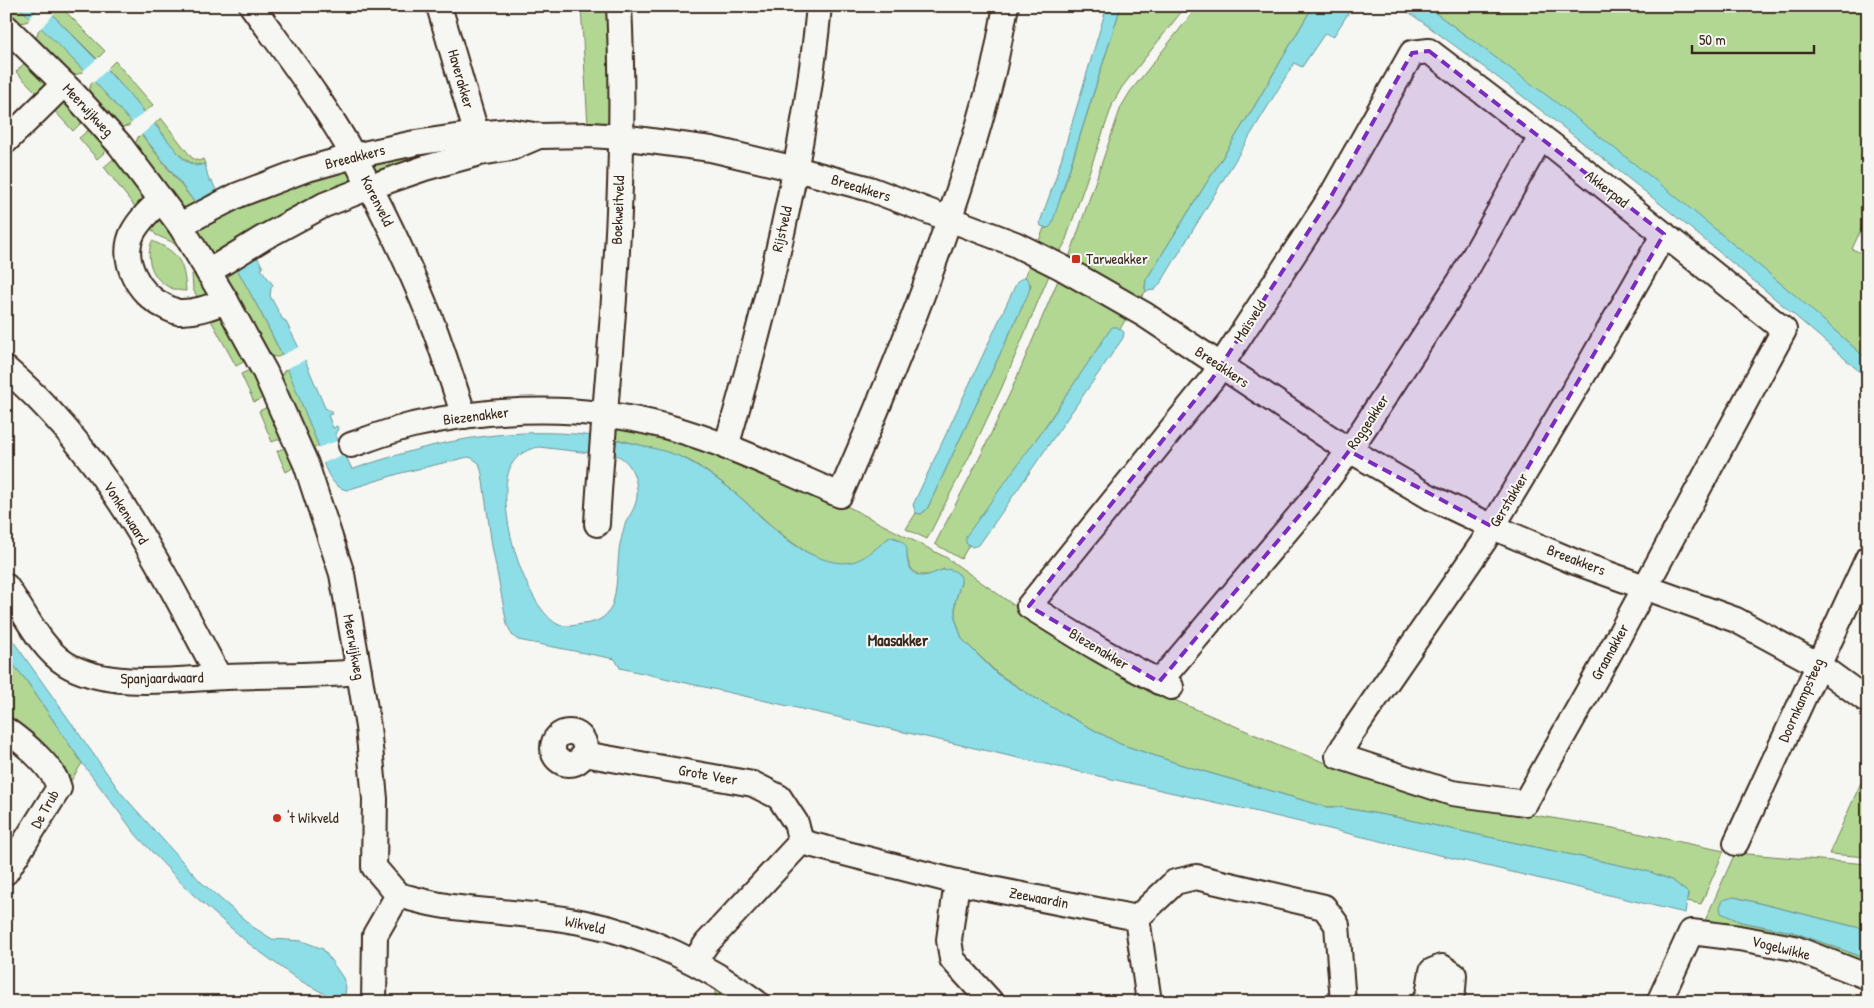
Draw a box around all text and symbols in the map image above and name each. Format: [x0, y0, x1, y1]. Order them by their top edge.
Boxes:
scale bar [1692, 22, 1814, 54]
text: 50 m [1699, 29, 1726, 50]
street label: Haverakker [443, 47, 480, 111]
street label: Meerwijkweg [58, 78, 119, 141]
street label: Breeakkers [323, 139, 387, 174]
street label: Akkerpad [1581, 165, 1633, 212]
street label: Breeakkers [829, 169, 894, 207]
street label: Korenveld [356, 172, 399, 230]
street label: Boekweitveld [606, 175, 629, 245]
street label: Rijstveld [766, 204, 797, 254]
place label: Tarweakker [1086, 248, 1148, 269]
marker: Tarweakker [1070, 253, 1082, 265]
street label: Maïsveld [1228, 296, 1271, 346]
street label: Breeakkers [1191, 341, 1254, 393]
street label: Roggeakker [1341, 390, 1394, 453]
street label: Biezenakker [442, 401, 510, 430]
street label: Gerstakker [1484, 468, 1533, 531]
street label: Vonkenwaard [99, 477, 154, 548]
street label: Breeakkers [1544, 539, 1609, 580]
street label: Meerwijkweg [338, 612, 371, 682]
street label: Graanakker [1585, 620, 1634, 684]
street label: Biezenakker [1065, 623, 1133, 675]
district label: Maasakker [868, 629, 929, 651]
street label: Doornkampsteeg [1773, 654, 1829, 745]
street label: Spanjaardwaard [120, 666, 204, 689]
street label: Grote Veer [677, 759, 740, 790]
street label: De Trub [25, 786, 64, 832]
place label: 't Wikveld [287, 807, 339, 828]
marker: 't Wikveld [271, 812, 283, 824]
street label: Zeewaardin [1008, 881, 1071, 914]
street label: Wikveld [563, 910, 607, 939]
street label: Vogelwikke [1750, 930, 1813, 965]

